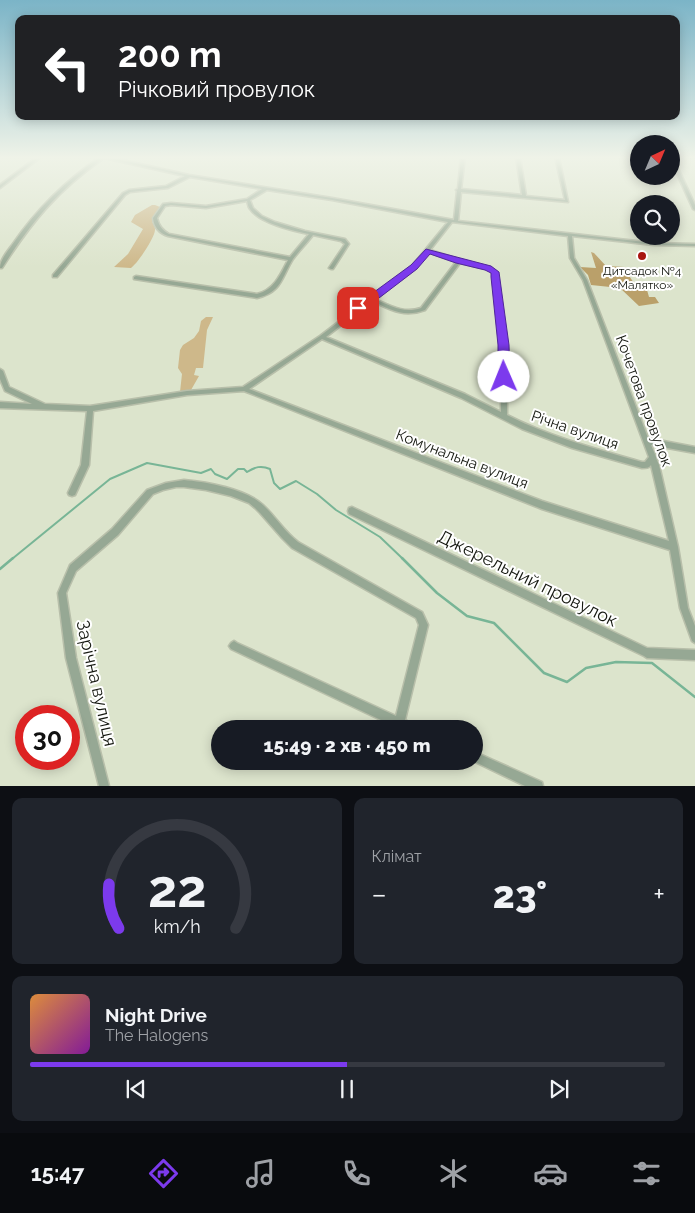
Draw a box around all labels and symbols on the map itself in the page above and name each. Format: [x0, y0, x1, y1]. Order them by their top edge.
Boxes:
north arrow [630, 135, 680, 185]
marker: Дитсадок №4 «Малятко» [636, 250, 648, 262]
place label: Дитсадок №4 «Малятко» [603, 264, 682, 292]
pin [337, 287, 379, 329]
street label: Кочетова провулок [612, 333, 676, 469]
position arrow [477, 350, 529, 402]
street label: Річна вулиця [529, 407, 621, 453]
street label: Комунальна вулиця [393, 425, 531, 493]
street label: Джерельний провулок [435, 525, 621, 631]
street label: Зарічна вулиця [72, 618, 122, 748]
speed limit sign: 30 [15, 705, 80, 770]

